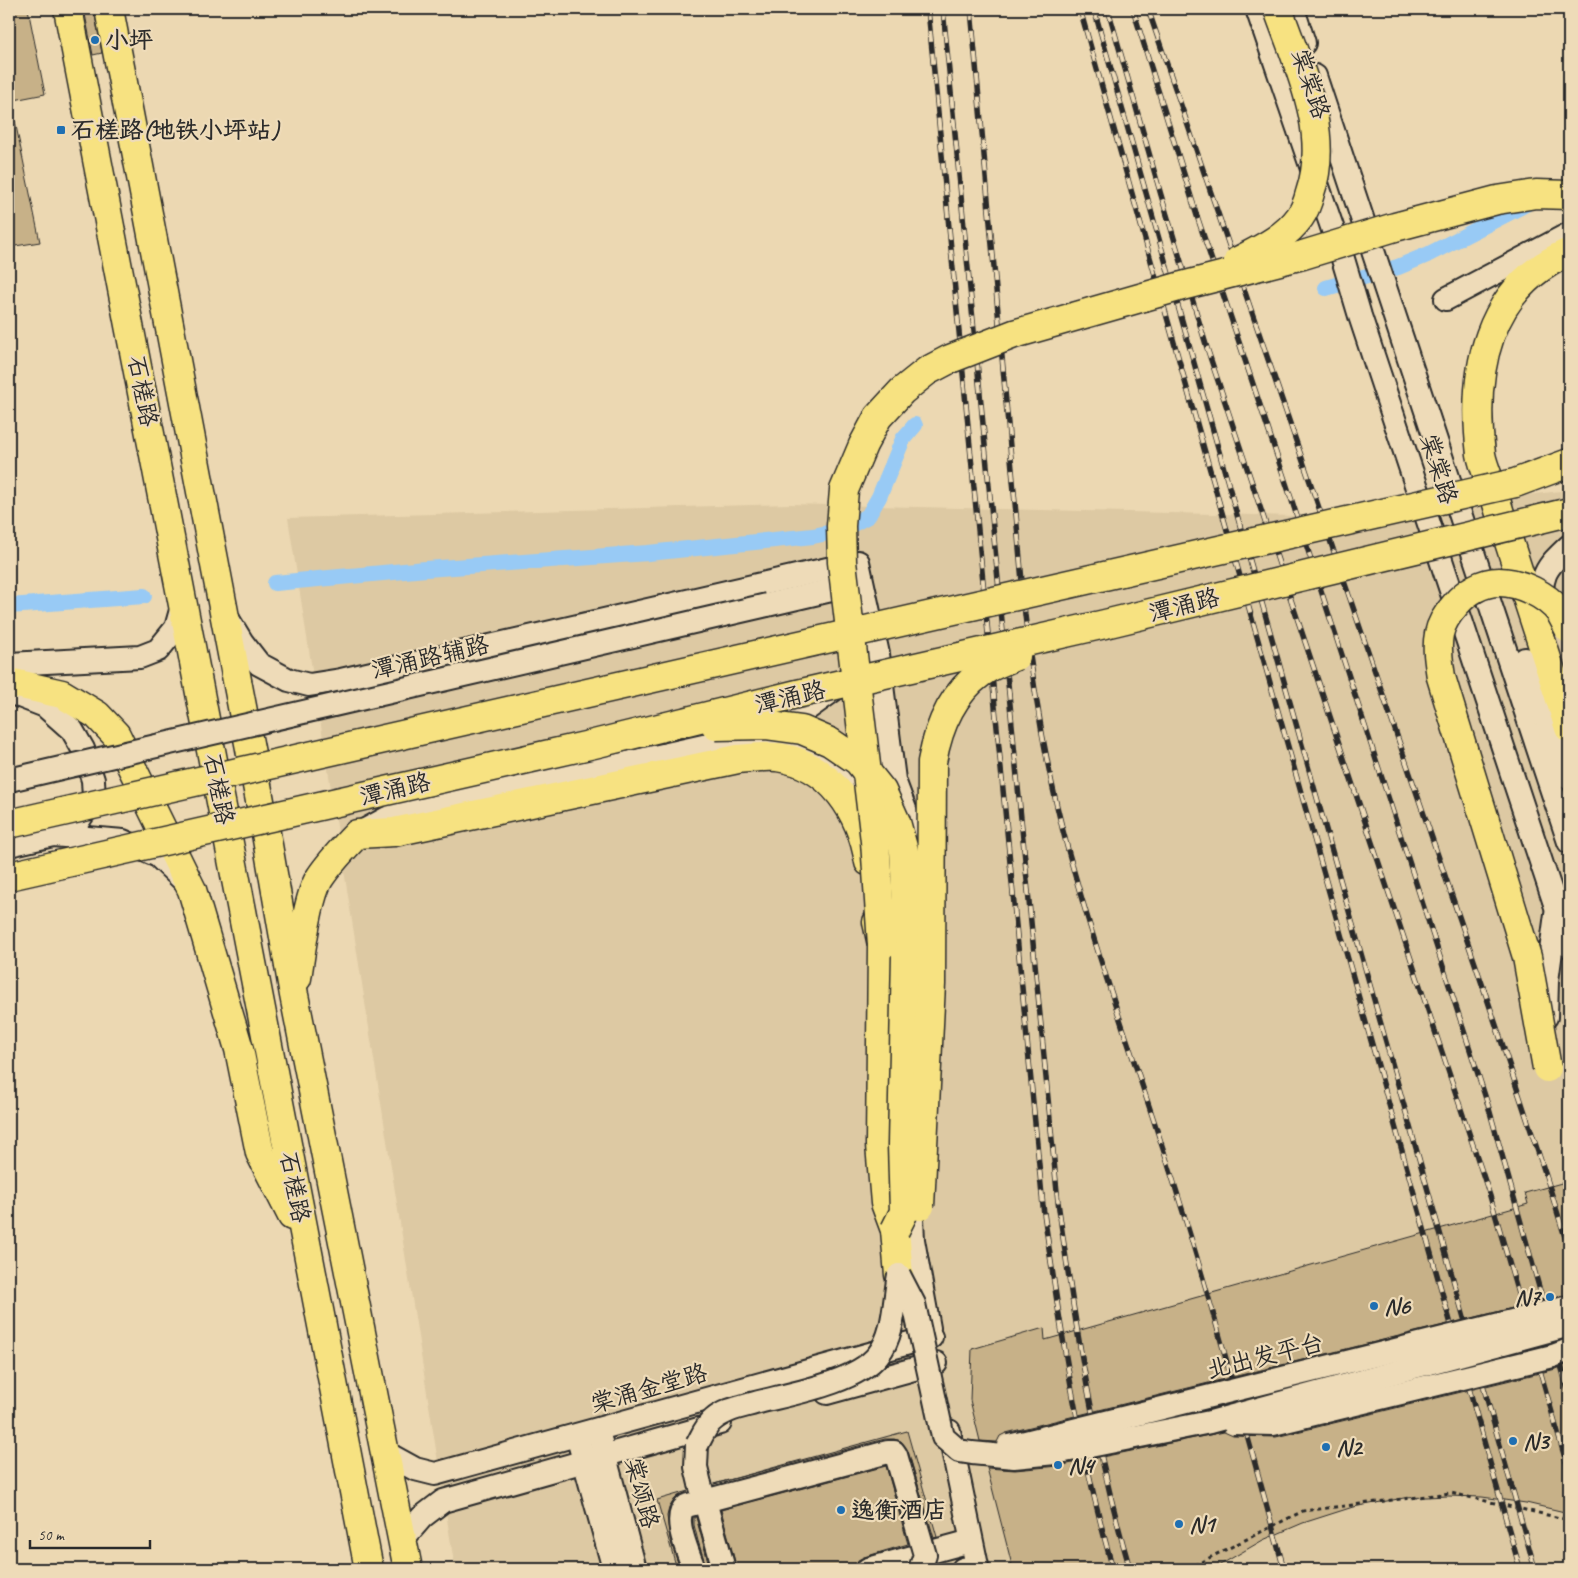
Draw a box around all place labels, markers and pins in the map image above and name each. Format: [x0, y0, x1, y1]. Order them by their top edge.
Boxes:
place label: 小坪 [105, 25, 153, 55]
marker: 小坪 [89, 34, 101, 46]
place label: 石槎路(地铁小坪站) [71, 115, 281, 145]
marker: 石槎路(地铁小坪站) [55, 124, 67, 136]
place label: N7 [1514, 1282, 1542, 1312]
place label: N6 [1384, 1291, 1412, 1321]
marker: N7 [1544, 1291, 1556, 1303]
marker: N6 [1368, 1300, 1380, 1312]
place label: N3 [1523, 1426, 1551, 1456]
place label: N2 [1336, 1432, 1364, 1462]
marker: N3 [1507, 1435, 1519, 1447]
marker: N2 [1320, 1441, 1332, 1453]
place label: N4 [1068, 1450, 1097, 1480]
marker: N4 [1052, 1459, 1064, 1471]
place label: 逸衡酒店 [851, 1495, 947, 1525]
marker: 逸衡酒店 [835, 1504, 847, 1516]
place label: N1 [1189, 1509, 1218, 1539]
marker: N1 [1173, 1518, 1185, 1530]

